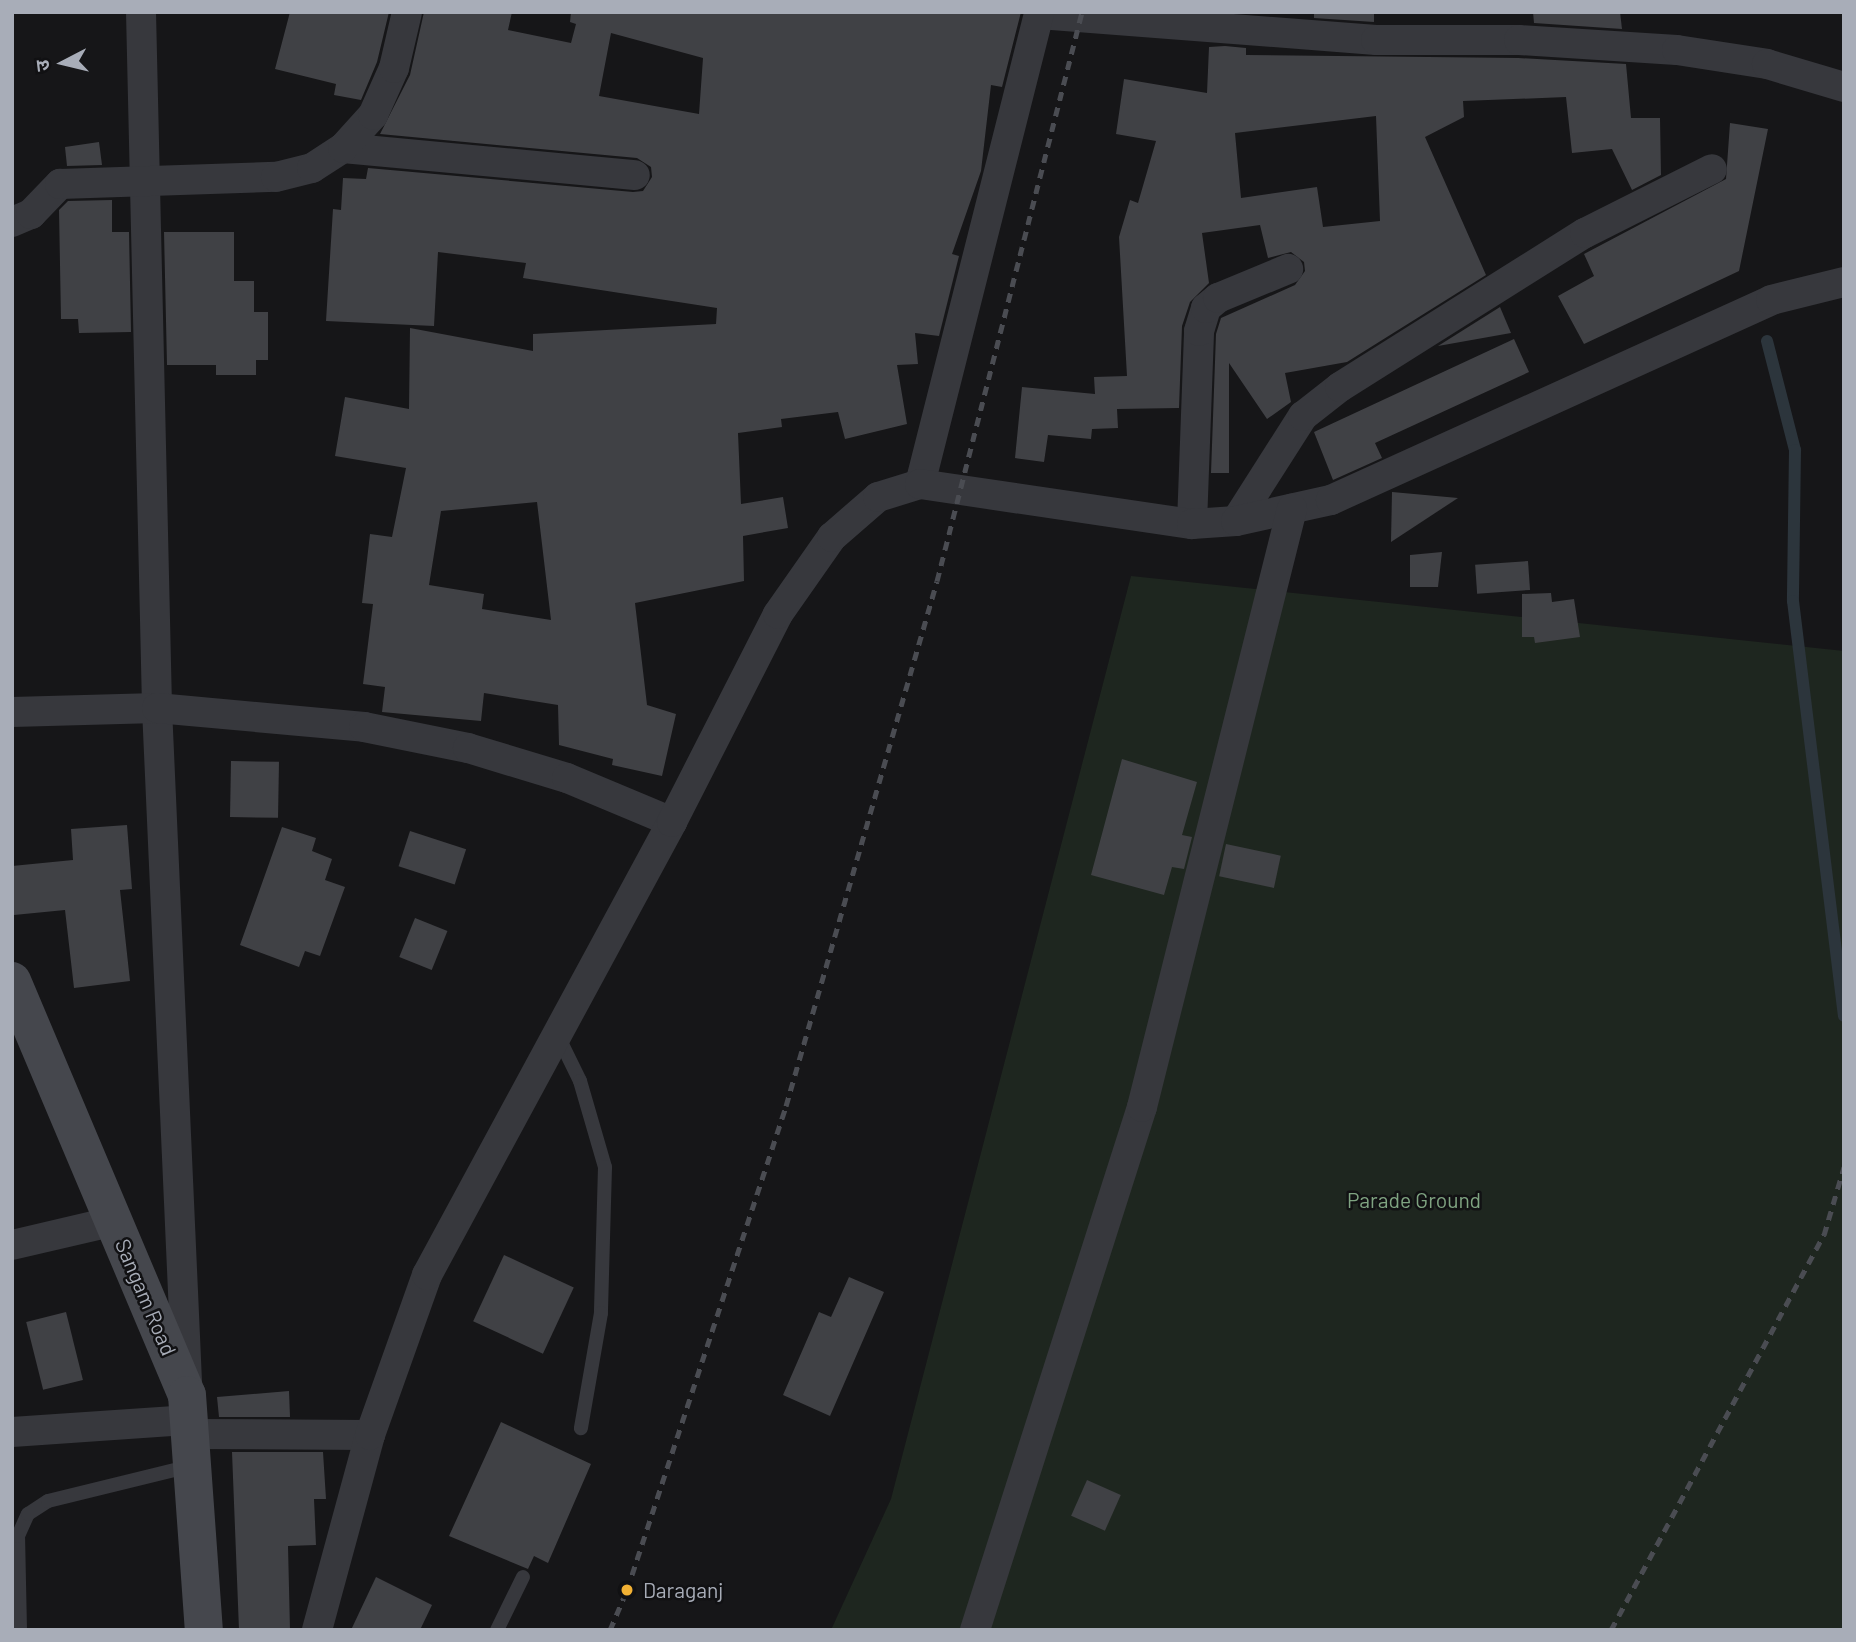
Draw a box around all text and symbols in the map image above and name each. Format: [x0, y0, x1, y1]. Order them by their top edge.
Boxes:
north arrow [28, 28, 98, 98]
text: उ [30, 59, 54, 73]
park label: Parade Ground [1347, 1187, 1481, 1213]
street label: Sangam Road [110, 1235, 182, 1359]
place label: Daraganj [643, 1577, 723, 1603]
marker: Daraganj [617, 1580, 637, 1600]

